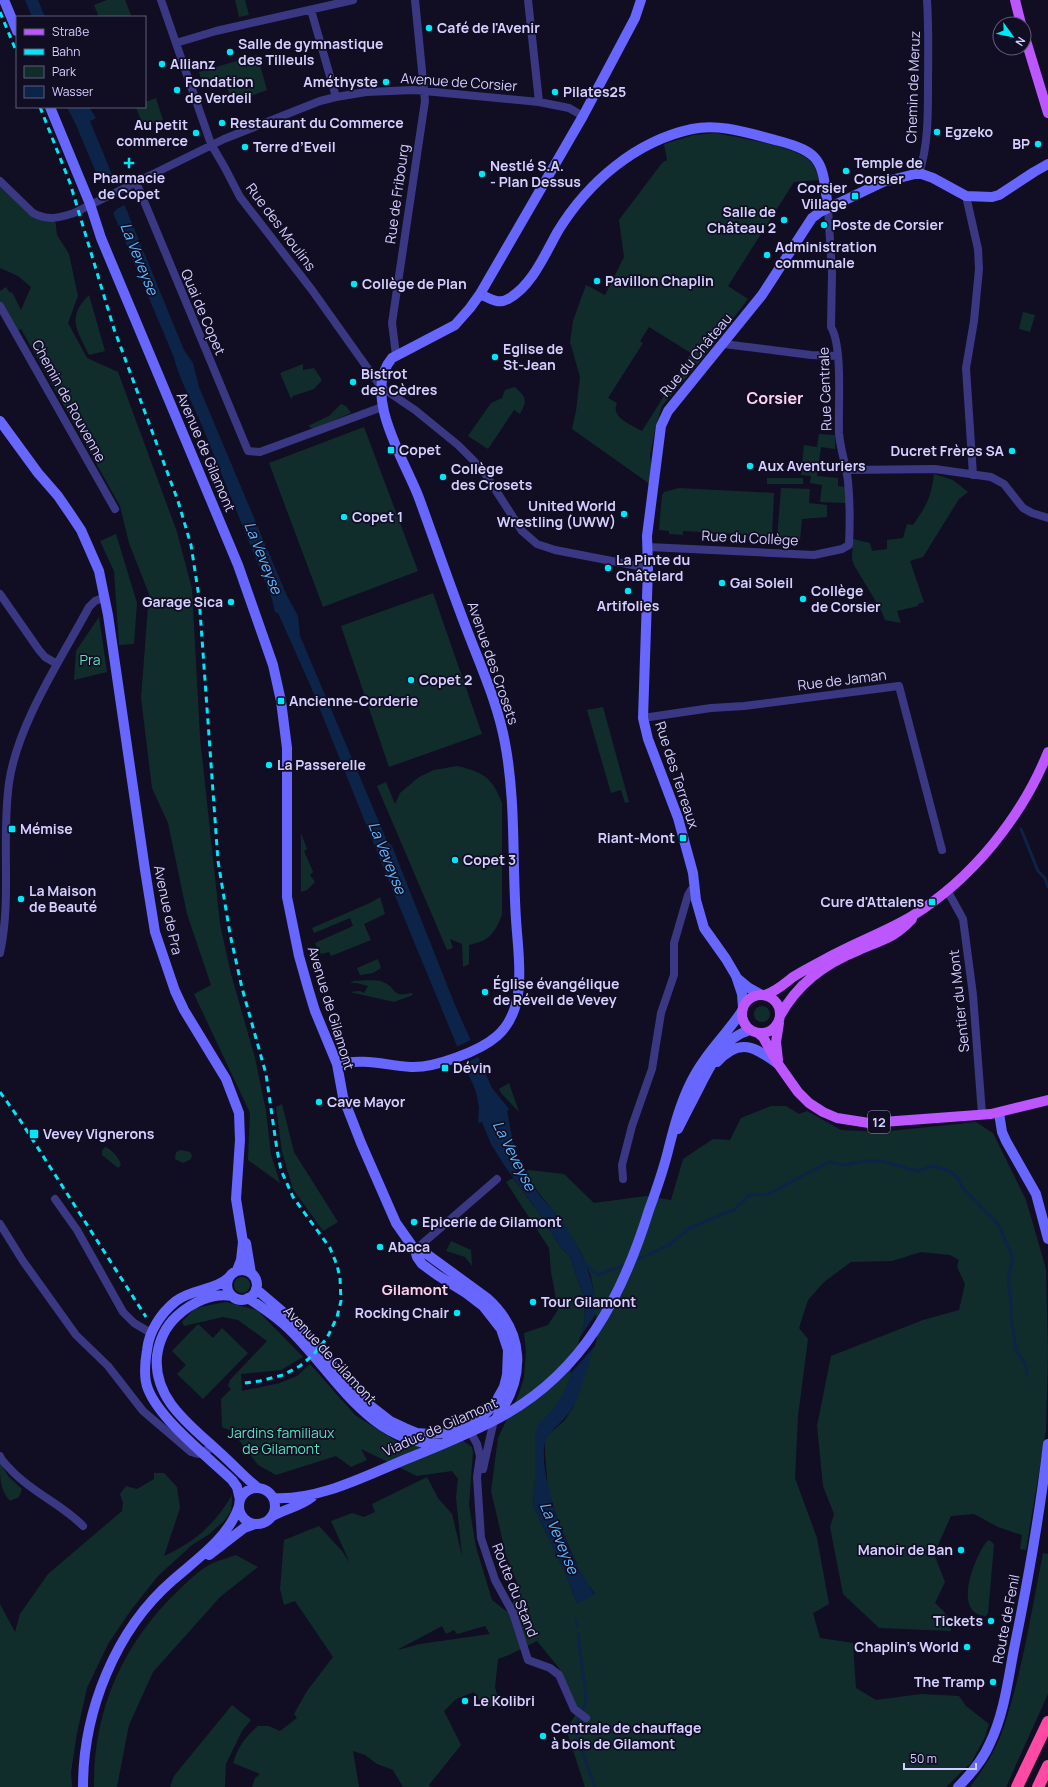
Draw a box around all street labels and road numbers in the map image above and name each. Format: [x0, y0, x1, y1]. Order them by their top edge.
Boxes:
street label: Chemin de Meruz [901, 30, 924, 144]
street label: Avenue de Corsier [400, 68, 518, 95]
street label: Rue de Fribourg [380, 143, 413, 245]
street label: Rue des Moulins [242, 179, 321, 274]
street label: Quai de Copet [177, 266, 230, 358]
street label: Rue du Château [655, 309, 736, 400]
street label: Chemin de Rouvenne [28, 336, 111, 465]
street label: Rue Centrale [814, 347, 835, 431]
street label: Avenue de Gilamont [173, 389, 240, 515]
street label: Rue du Collège [701, 525, 799, 550]
street label: Avenue des Crosets [463, 599, 523, 727]
street label: Rue de Jaman [796, 665, 888, 694]
street label: Rue des Terreaux [651, 719, 704, 831]
street label: Avenue de Pra [150, 863, 187, 956]
street label: Avenue de Gilamont [304, 944, 359, 1072]
street label: Sentier du Mont [944, 948, 973, 1053]
road number: 12 [868, 1111, 890, 1133]
street label: Avenue de Gilamont [280, 1301, 381, 1408]
street label: Viaduc de Gilamont [379, 1393, 501, 1460]
street label: Route du Stand [488, 1540, 543, 1640]
street label: Route de Fenil [988, 1573, 1023, 1665]

